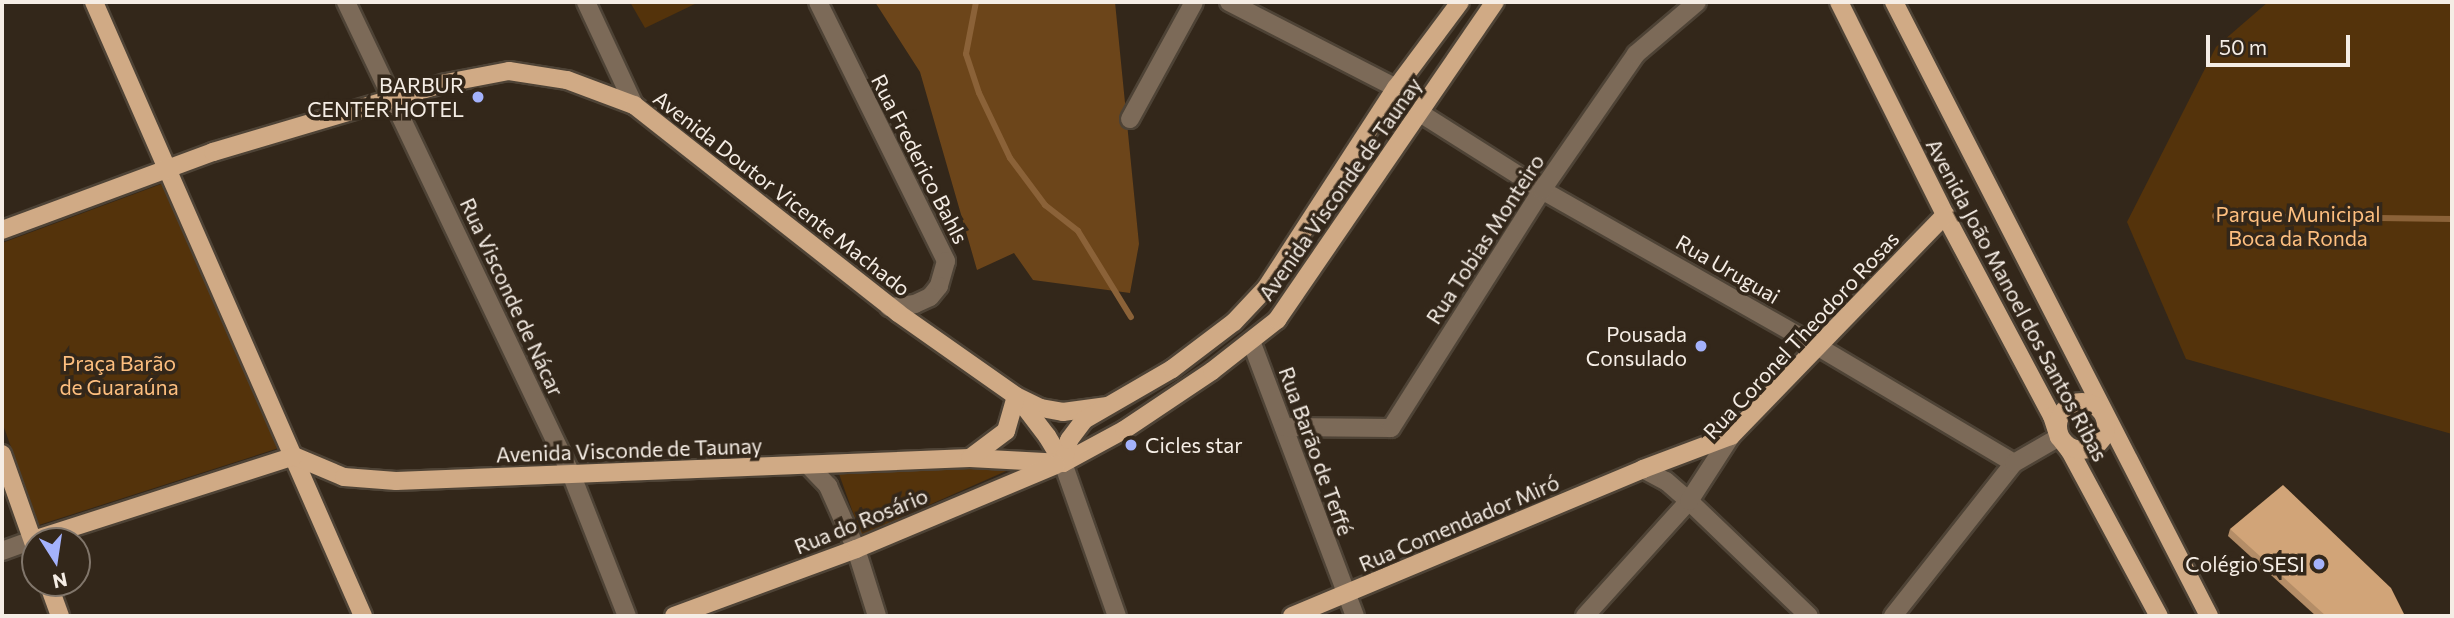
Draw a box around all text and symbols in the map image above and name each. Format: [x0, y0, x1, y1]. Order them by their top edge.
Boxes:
scale bar [2209, 21, 2352, 65]
text: 50 m [2219, 34, 2267, 59]
street label: Rua Frederico Bahls [866, 70, 974, 248]
place label: BARBUR CENTER HOTEL [307, 72, 464, 122]
street label: Avenida Visconde de Taunay [1253, 73, 1427, 305]
street label: Avenida Doutor Vicente Machado [649, 85, 915, 301]
marker: BARBUR CENTER HOTEL [470, 89, 486, 105]
street label: Avenida João Manoel dos Santos Ribas [1921, 134, 2113, 466]
street label: Rua Tobias Monteiro [1421, 149, 1549, 329]
street label: Rua Visconde de Nácar [455, 194, 569, 400]
park label: Parque Municipal Boca da Ronda [2215, 201, 2381, 251]
street label: Rua Coronel Theodoro Rosas [1698, 226, 1904, 444]
street label: Rua Uruguai [1672, 229, 1784, 309]
place label: Pousada Consulado [1586, 321, 1687, 371]
marker: Pousada Consulado [1693, 338, 1709, 354]
park label: Praça Barão de Guaraúna [59, 350, 179, 400]
street label: Rua Barão de Teffé [1274, 363, 1358, 539]
place label: Cicles star [1145, 432, 1243, 458]
street label: Avenida Visconde de Taunay [495, 433, 763, 467]
marker: Cicles star [1123, 437, 1139, 453]
street label: Rua Comendador Miró [1355, 469, 1563, 577]
street label: Rua do Rosário [791, 483, 931, 559]
north arrow [21, 527, 91, 597]
place label: Colégio SESI [2185, 551, 2305, 577]
marker: Colégio SESI [2311, 556, 2327, 572]
text: N [51, 568, 69, 594]

